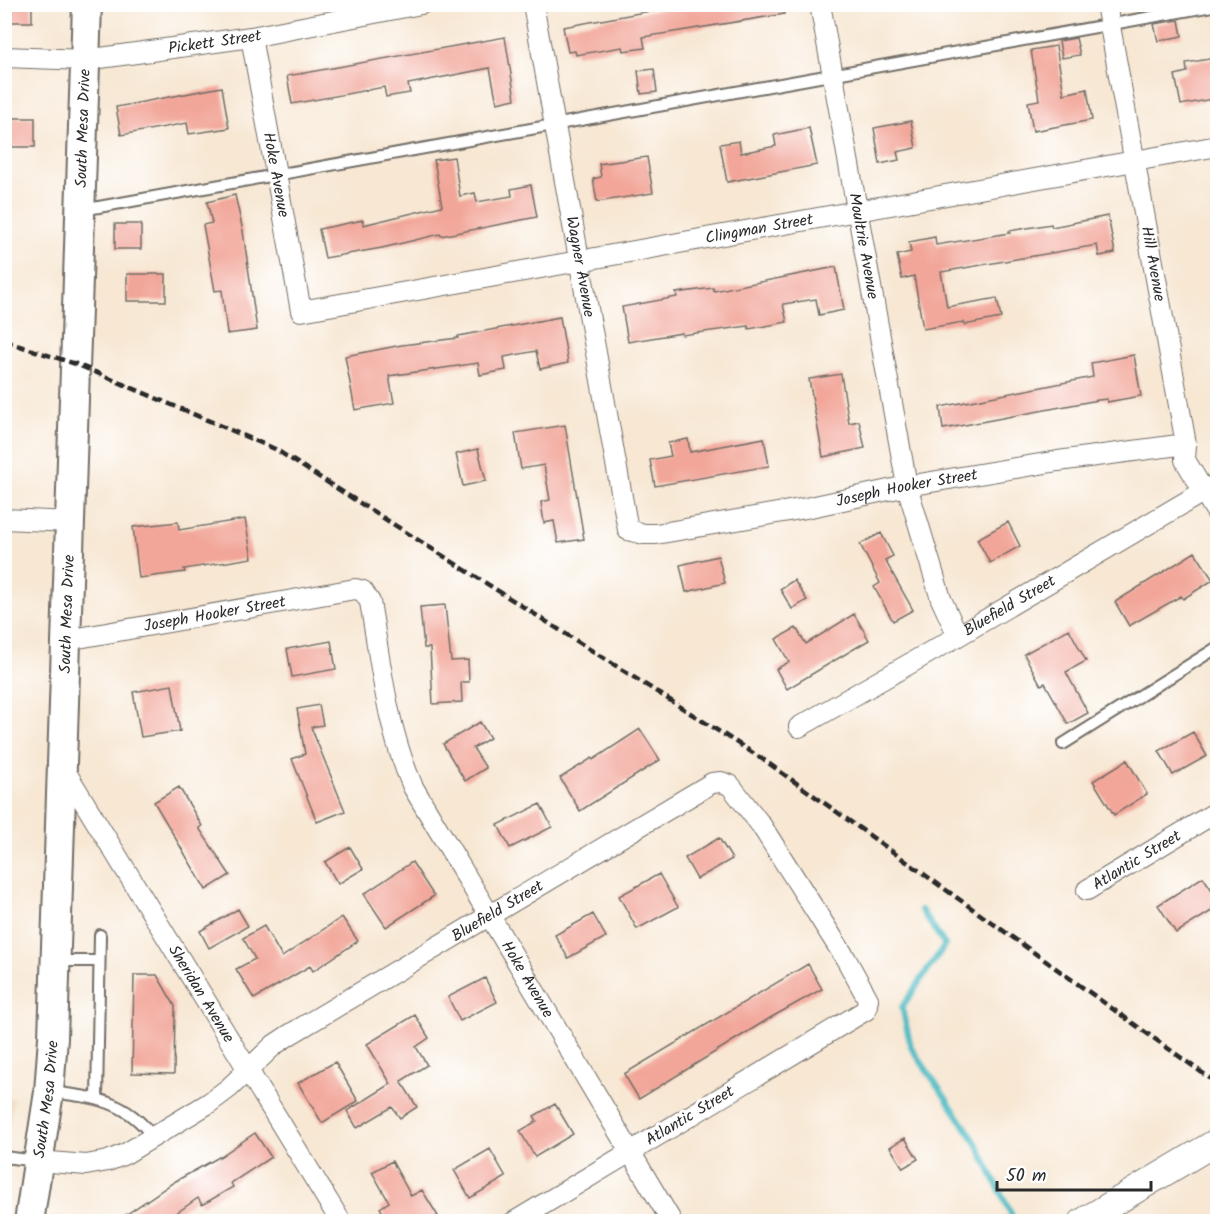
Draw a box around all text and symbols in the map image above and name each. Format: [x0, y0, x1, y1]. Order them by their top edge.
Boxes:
street label: Pickett Street [167, 23, 264, 61]
street label: South Mesa Drive [68, 68, 97, 188]
street label: Hoke Avenue [256, 130, 296, 219]
street label: Moultrie Avenue [842, 191, 886, 301]
street label: Clingman Street [703, 206, 816, 251]
street label: Wagner Avenue [559, 214, 602, 319]
street label: Hill Avenue [1134, 224, 1172, 303]
street label: Joseph Hooker Street [834, 462, 980, 514]
street label: South Mesa Drive [53, 554, 81, 674]
street label: Bluefield Street [959, 568, 1061, 643]
street label: Joseph Hooker Street [142, 589, 288, 639]
street label: Atlantic Street [1087, 823, 1187, 897]
street label: Bluefield Street [446, 873, 549, 948]
street label: Hoke Avenue [495, 936, 560, 1023]
street label: Sheridan Avenue [162, 940, 241, 1048]
street label: South Mesa Drive [26, 1039, 65, 1160]
street label: Atlantic Street [641, 1079, 740, 1152]
scale bar [997, 1154, 1152, 1192]
text: 50 m [1006, 1162, 1046, 1191]

